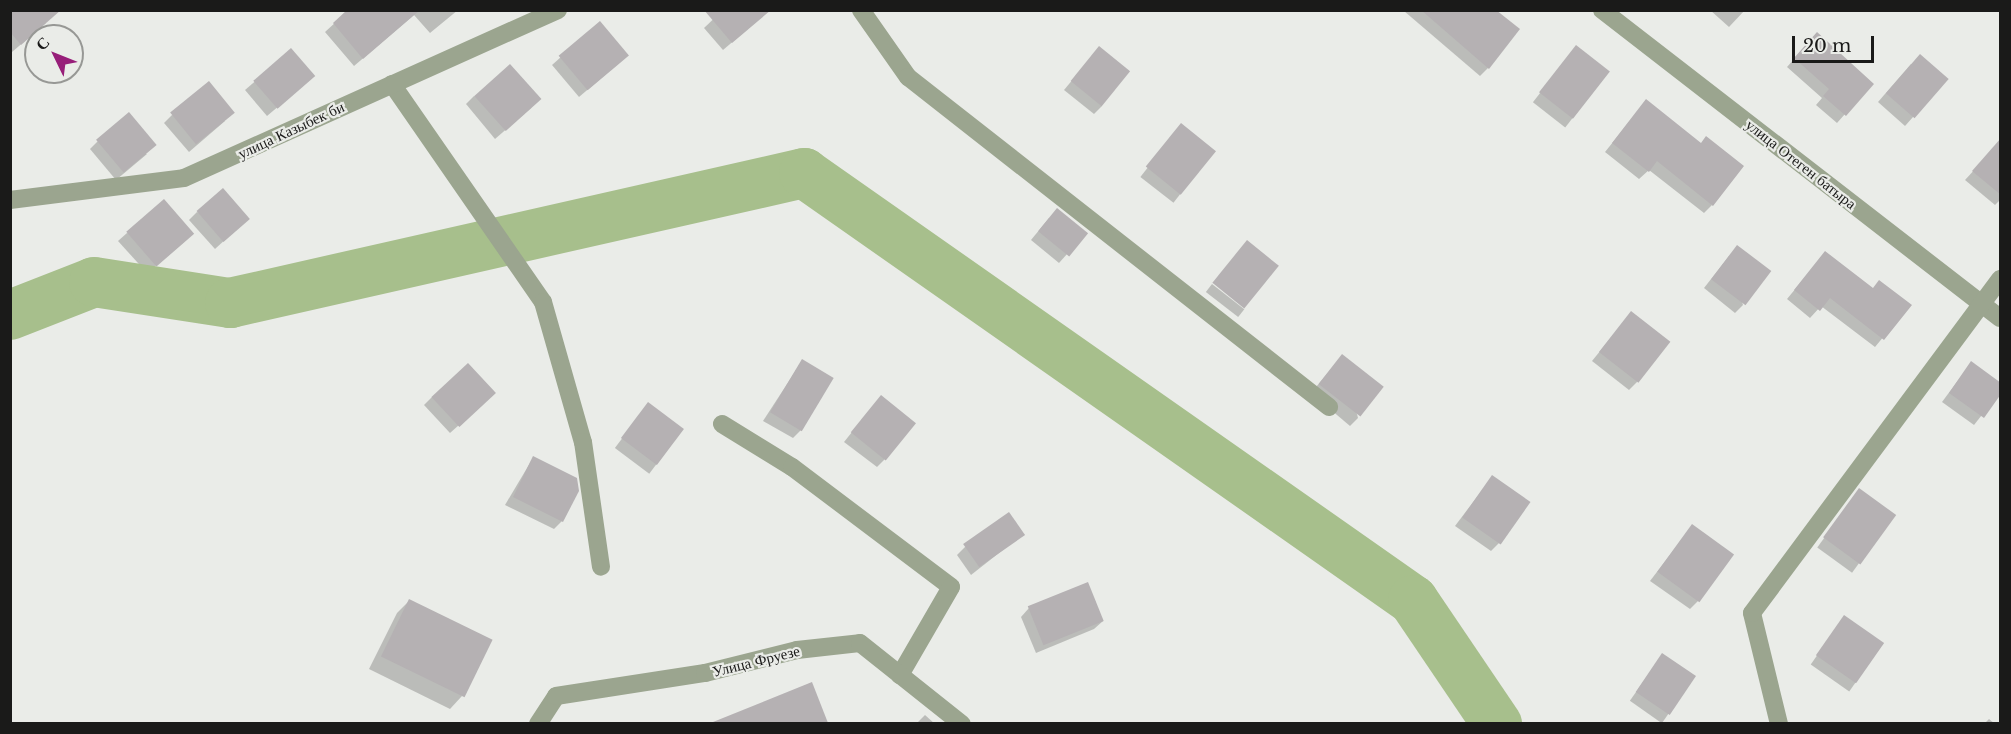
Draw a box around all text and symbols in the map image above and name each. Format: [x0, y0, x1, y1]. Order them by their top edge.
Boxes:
north arrow [24, 24, 84, 84]
scale bar [1795, 24, 1878, 62]
text: С [31, 32, 54, 54]
text: 20 m [1803, 35, 1851, 57]
street label: улица Казыбек би [235, 98, 347, 162]
street label: улица Отеген батыра [1742, 115, 1860, 213]
street label: Улица Фруезе [710, 641, 802, 681]

